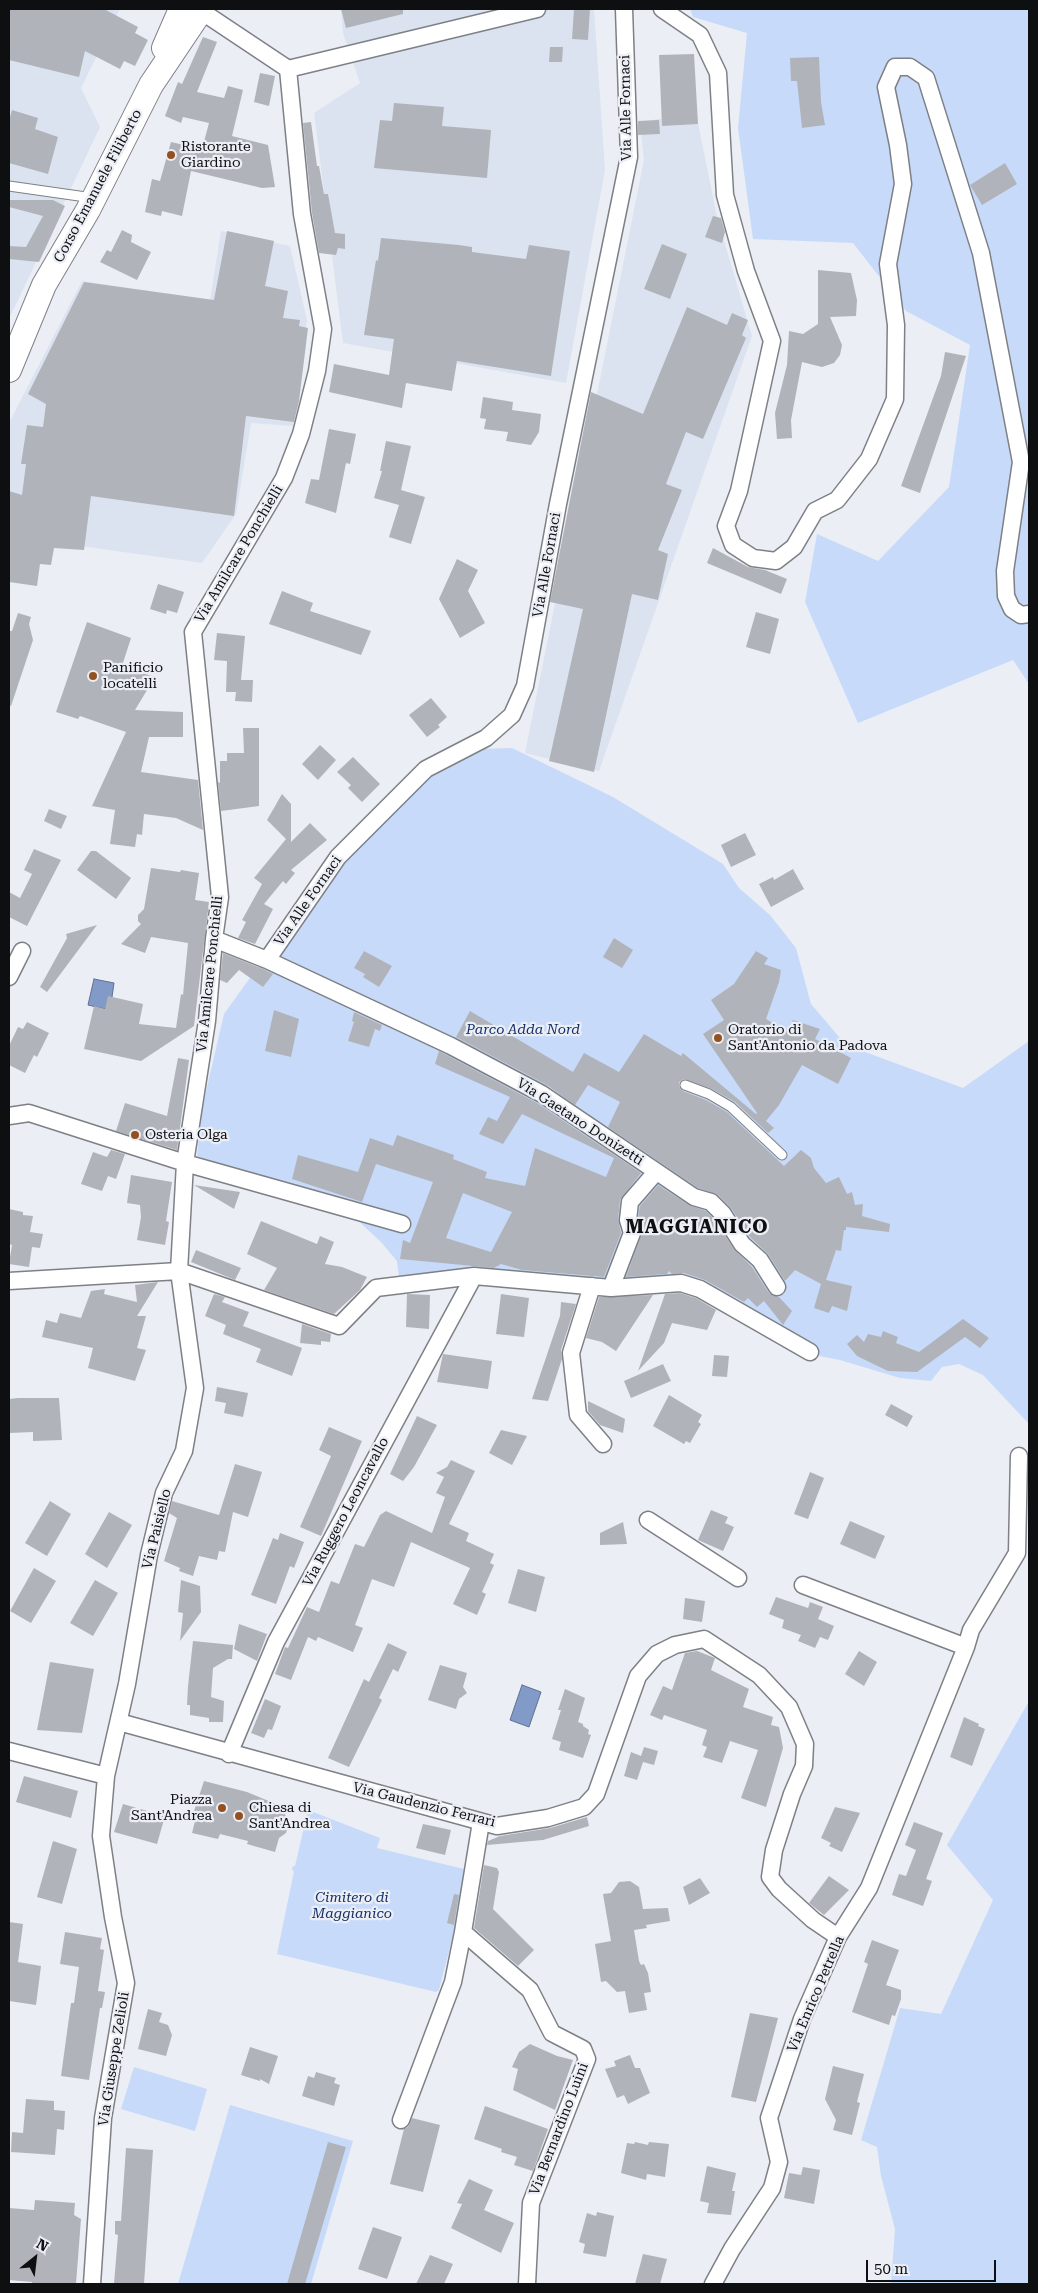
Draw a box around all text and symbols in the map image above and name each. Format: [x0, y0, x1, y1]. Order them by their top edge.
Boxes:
street label: Via Alle Fornaci [617, 55, 635, 161]
street label: Corso Emanuele Filiberto [50, 106, 146, 266]
place label: Ristorante Giardino [181, 139, 251, 172]
marker: Ristorante Giardino [165, 149, 177, 161]
street label: Via Amilcare Ponchielli [191, 482, 287, 626]
street label: Via Alle Fornaci [530, 511, 564, 619]
place label: Panificio locatelli [103, 660, 163, 692]
marker: Panificio locatelli [87, 670, 99, 682]
street label: Via Alle Fornaci [271, 853, 345, 949]
street label: Via Amilcare Ponchielli [193, 895, 227, 1053]
park label: Parco Adda Nord [466, 1022, 580, 1038]
place label: Oratorio di Sant'Antonio da Padova [728, 1022, 887, 1054]
marker: Oratorio di Sant'Antonio da Padova [712, 1032, 724, 1044]
street label: Via Gaetano Donizetti [513, 1075, 647, 1169]
place label: Osteria Olga [145, 1127, 228, 1143]
marker: Osteria Olga [129, 1129, 141, 1141]
district label: MAGGIANICO [624, 1216, 770, 1238]
street label: Via Ruggero Leoncavallo [299, 1435, 393, 1589]
street label: Via Paisiello [139, 1487, 175, 1571]
street label: Via Gaudenzio Ferrari [351, 1779, 497, 1831]
place label: Piazza Sant'Andrea [131, 1792, 212, 1824]
place label: Chiesa di Sant'Andrea [249, 1800, 330, 1832]
marker: Piazza Sant'Andrea [216, 1802, 228, 1814]
marker: Chiesa di Sant'Andrea [233, 1810, 245, 1822]
park label: Cimitero di Maggianico [312, 1890, 392, 1922]
street label: Via Enrico Petrella [784, 1933, 848, 2055]
street label: Via Giuseppe Zelioli [95, 1991, 133, 2127]
street label: Via Bernardino Luini [526, 2060, 592, 2198]
north arrow [10, 2233, 60, 2283]
text: N [34, 2235, 51, 2254]
scale bar [868, 2250, 998, 2282]
text: 50 m [874, 2260, 908, 2278]

